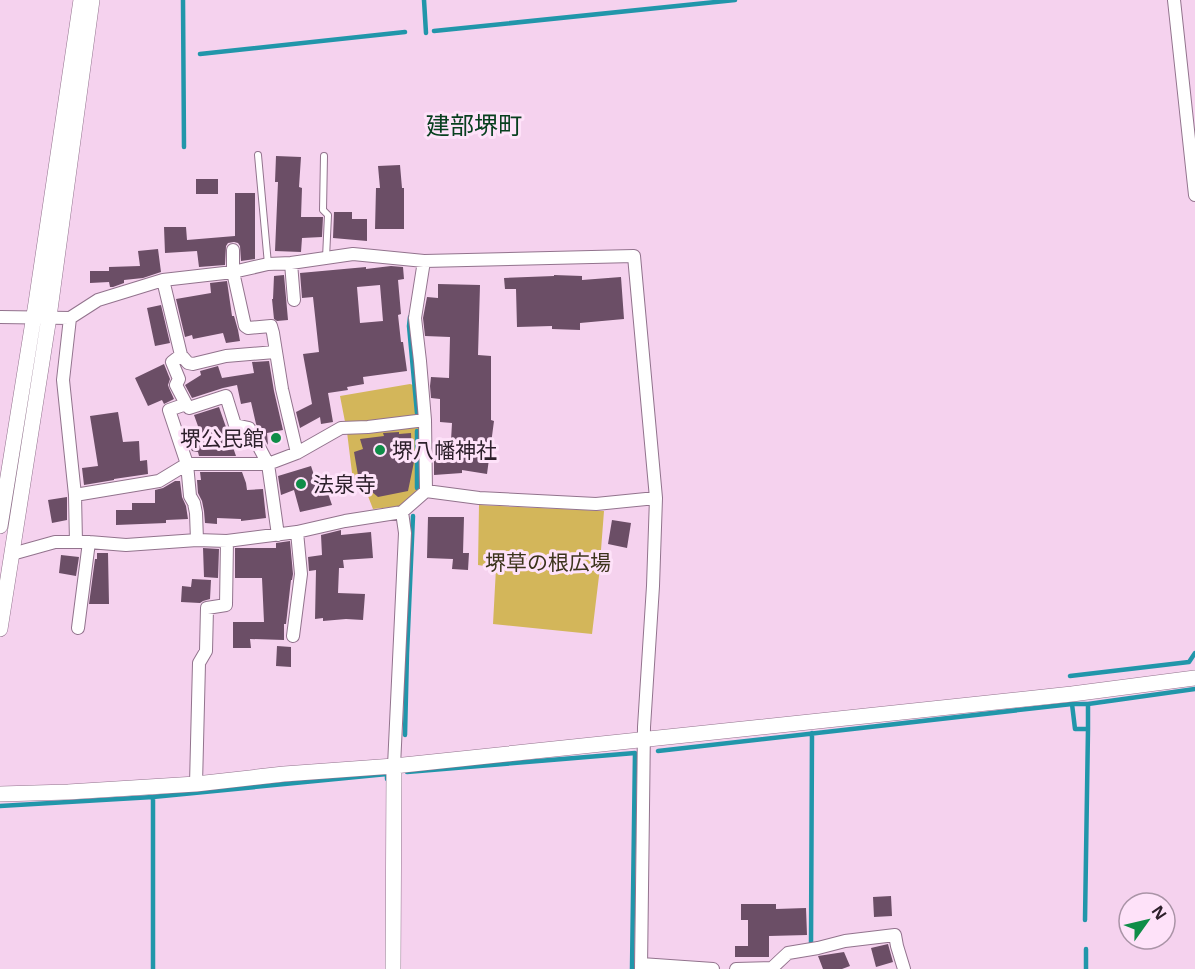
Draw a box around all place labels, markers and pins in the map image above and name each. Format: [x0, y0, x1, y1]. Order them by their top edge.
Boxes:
place label: 堺公民館 [180, 424, 264, 452]
marker: 堺公民館 [269, 431, 283, 445]
place label: 堺八幡神社 [392, 436, 497, 464]
marker: 堺八幡神社 [373, 443, 387, 457]
place label: 法泉寺 [313, 470, 376, 498]
marker: 法泉寺 [294, 477, 308, 491]

